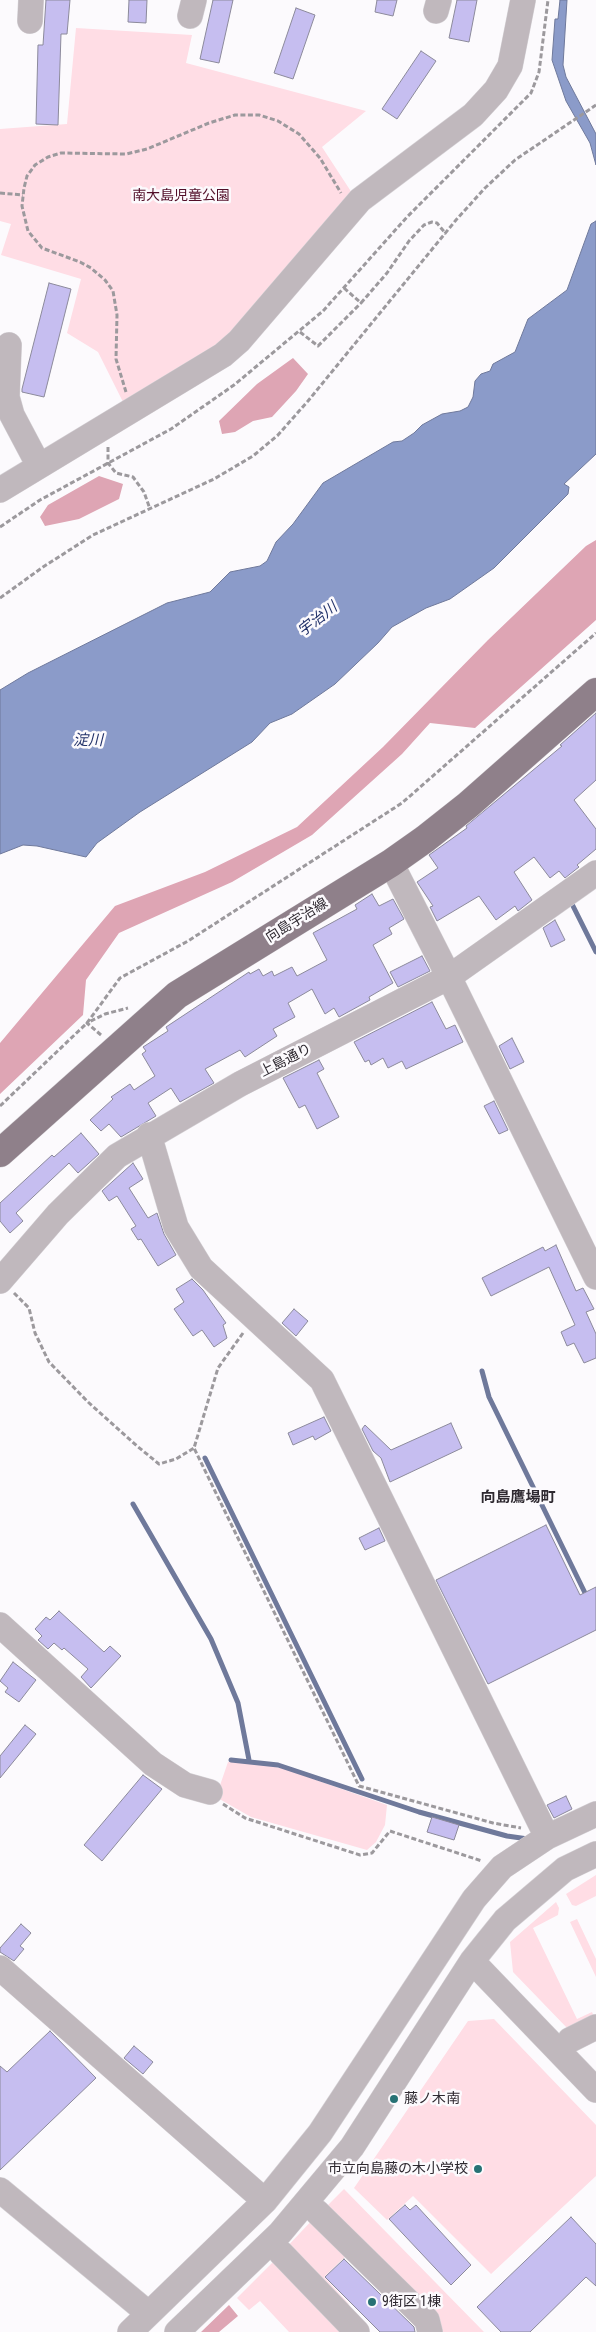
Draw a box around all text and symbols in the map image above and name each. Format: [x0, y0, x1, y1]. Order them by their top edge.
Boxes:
park label: 南大島児童公園 [132, 188, 230, 204]
water label: 宇治川 [295, 599, 341, 641]
water label: 淀川 [73, 732, 103, 750]
street label: 向島宇治線 [263, 895, 331, 947]
street label: 上島通り [257, 1041, 315, 1081]
district label: 向島鷹場町 [481, 1489, 555, 1507]
place label: 藤ノ木南 [404, 2091, 460, 2107]
marker: 藤ノ木南 [388, 2093, 400, 2105]
place label: 市立向島藤の木小学校 [328, 2161, 468, 2177]
marker: 市立向島藤の木小学校 [472, 2163, 484, 2175]
place label: 9街区 1棟 [382, 2294, 441, 2310]
marker: 9街区 1棟 [366, 2296, 378, 2308]

